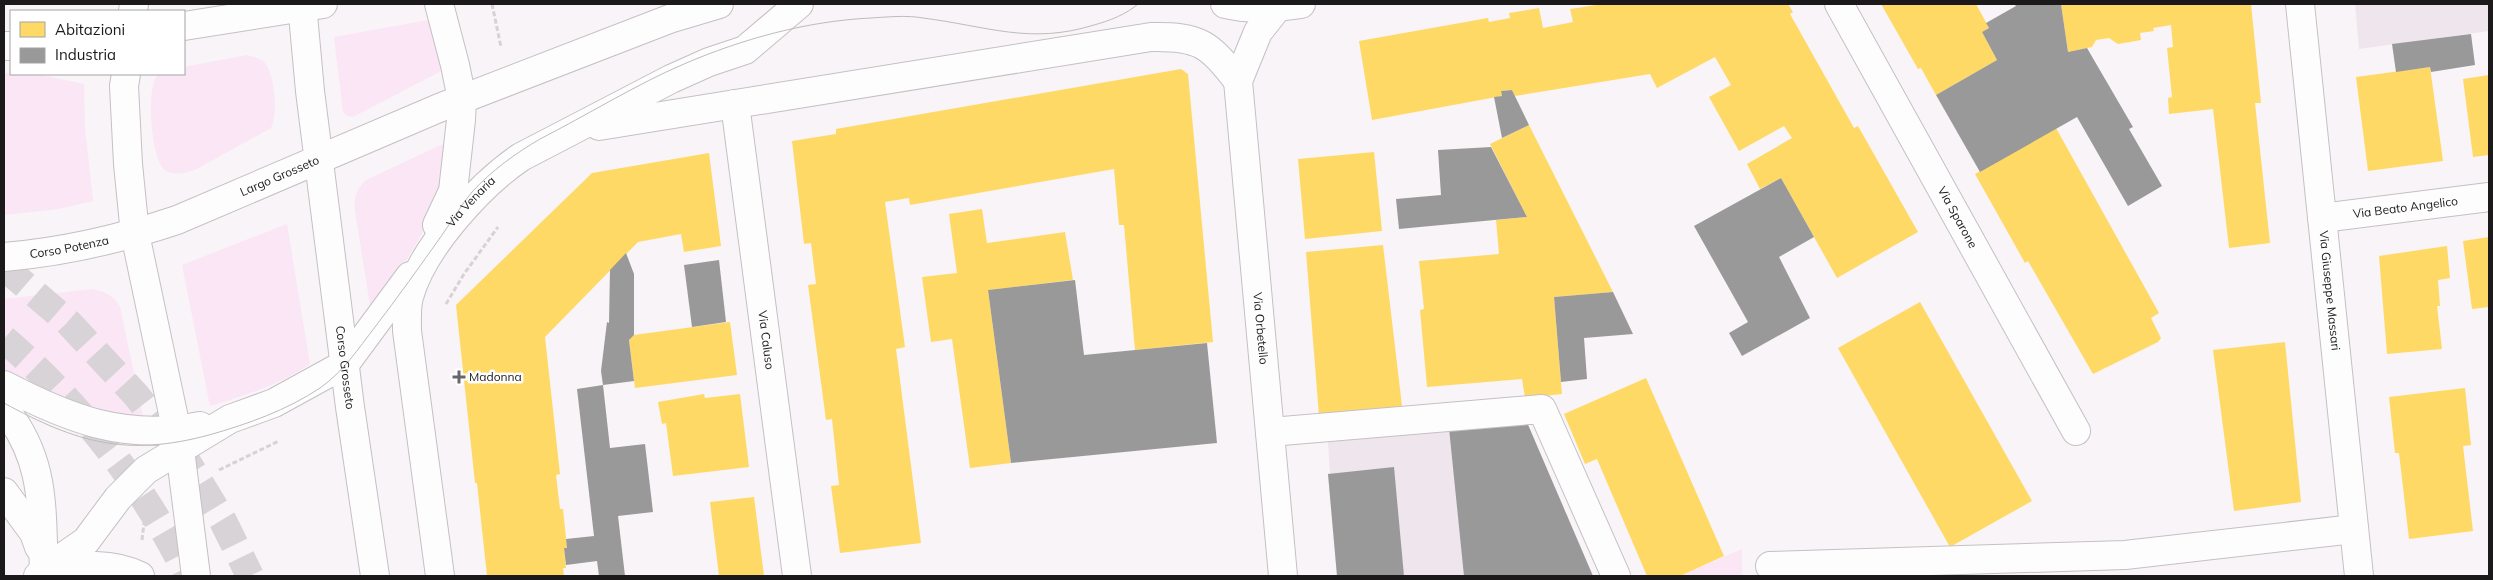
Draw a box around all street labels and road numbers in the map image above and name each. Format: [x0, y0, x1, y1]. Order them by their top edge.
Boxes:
street label: Largo Grosseto [238, 152, 321, 199]
street label: Via Venaria [443, 173, 498, 230]
street label: Via Sparone [1935, 184, 1981, 251]
street label: Via Beato Angelico [2352, 193, 2459, 221]
street label: Via Giuseppe Massari [2316, 230, 2344, 351]
street label: Corso Potenza [29, 232, 110, 261]
street label: Via Orbetello [1250, 292, 1272, 365]
street label: Via Caluso [755, 309, 778, 370]
street label: Corso Grosseto [333, 325, 358, 410]

